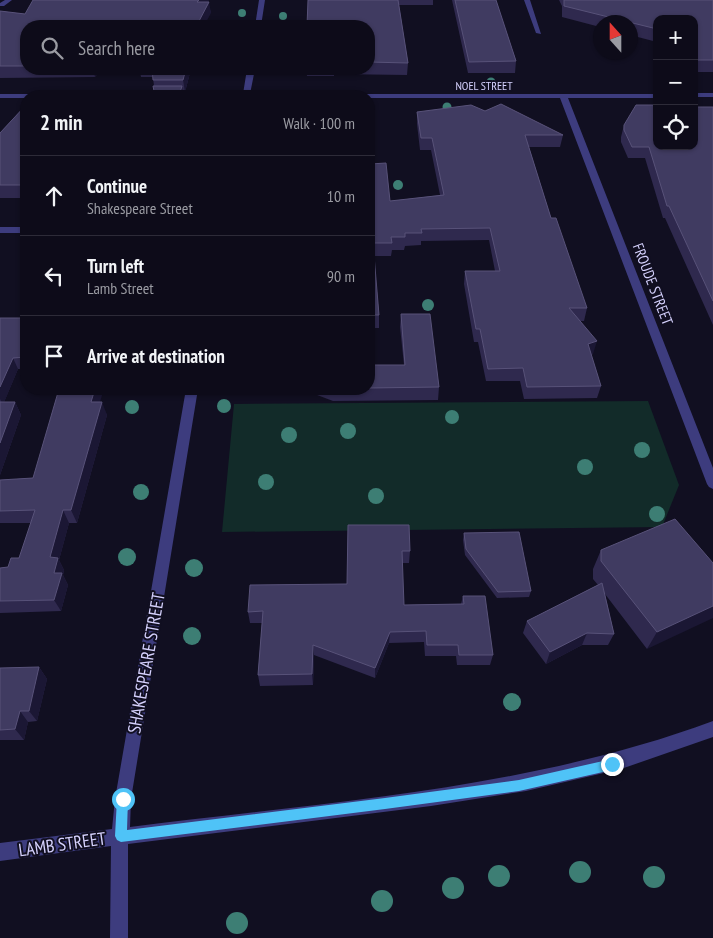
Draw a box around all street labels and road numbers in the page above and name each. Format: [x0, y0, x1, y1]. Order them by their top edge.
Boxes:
street label: NOEL STREET [455, 78, 513, 93]
street label: FROUDE STREET [629, 240, 677, 328]
street label: SHAKESPEARE STREET [122, 591, 170, 735]
street label: LAMB STREET [17, 827, 107, 861]

